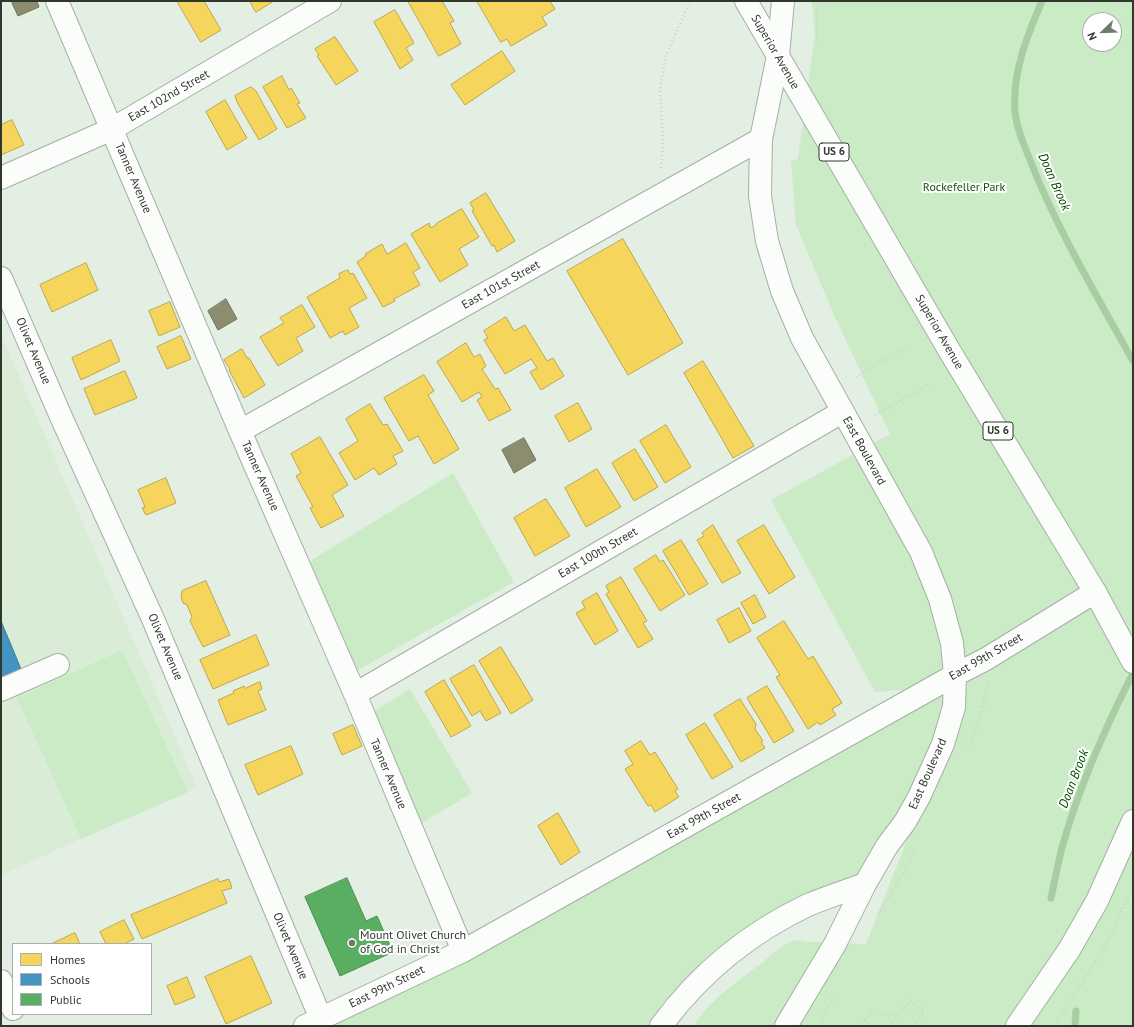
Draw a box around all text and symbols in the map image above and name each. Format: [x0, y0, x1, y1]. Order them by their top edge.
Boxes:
street label: Superior Avenue [748, 12, 802, 92]
north arrow [1082, 12, 1122, 52]
text: N [1084, 30, 1100, 42]
street label: East 102nd Street [126, 67, 212, 125]
street label: Tanner Avenue [112, 141, 154, 215]
road number: US 6 [819, 143, 849, 161]
water label: Doan Brook [1034, 151, 1074, 213]
park label: Rockefeller Park [923, 181, 1005, 195]
street label: East 101st Street [459, 258, 543, 312]
street label: Superior Avenue [912, 292, 966, 372]
street label: Olivet Avenue [12, 315, 54, 387]
street label: East Boulevard [839, 414, 889, 488]
road number: US 6 [983, 422, 1013, 440]
street label: Tanner Avenue [238, 439, 282, 513]
street label: East 100th Street [556, 525, 640, 581]
street label: Olivet Avenue [144, 611, 186, 683]
street label: East 99th Street [947, 630, 1025, 684]
street label: East Boulevard [906, 736, 950, 812]
street label: Tanner Avenue [367, 737, 409, 811]
water label: Doan Brook [1056, 748, 1092, 810]
street label: East 99th Street [665, 790, 743, 842]
street label: Olivet Avenue [269, 910, 311, 982]
place label: Mount Olivet Church of God in Christ [360, 929, 466, 957]
marker: Mount Olivet Church of God in Christ [347, 938, 357, 948]
legend [12, 943, 152, 1015]
text: Homes [50, 952, 85, 967]
street label: East 99th Street [347, 962, 427, 1012]
text: Schools [50, 972, 90, 987]
text: Public [50, 992, 81, 1007]

